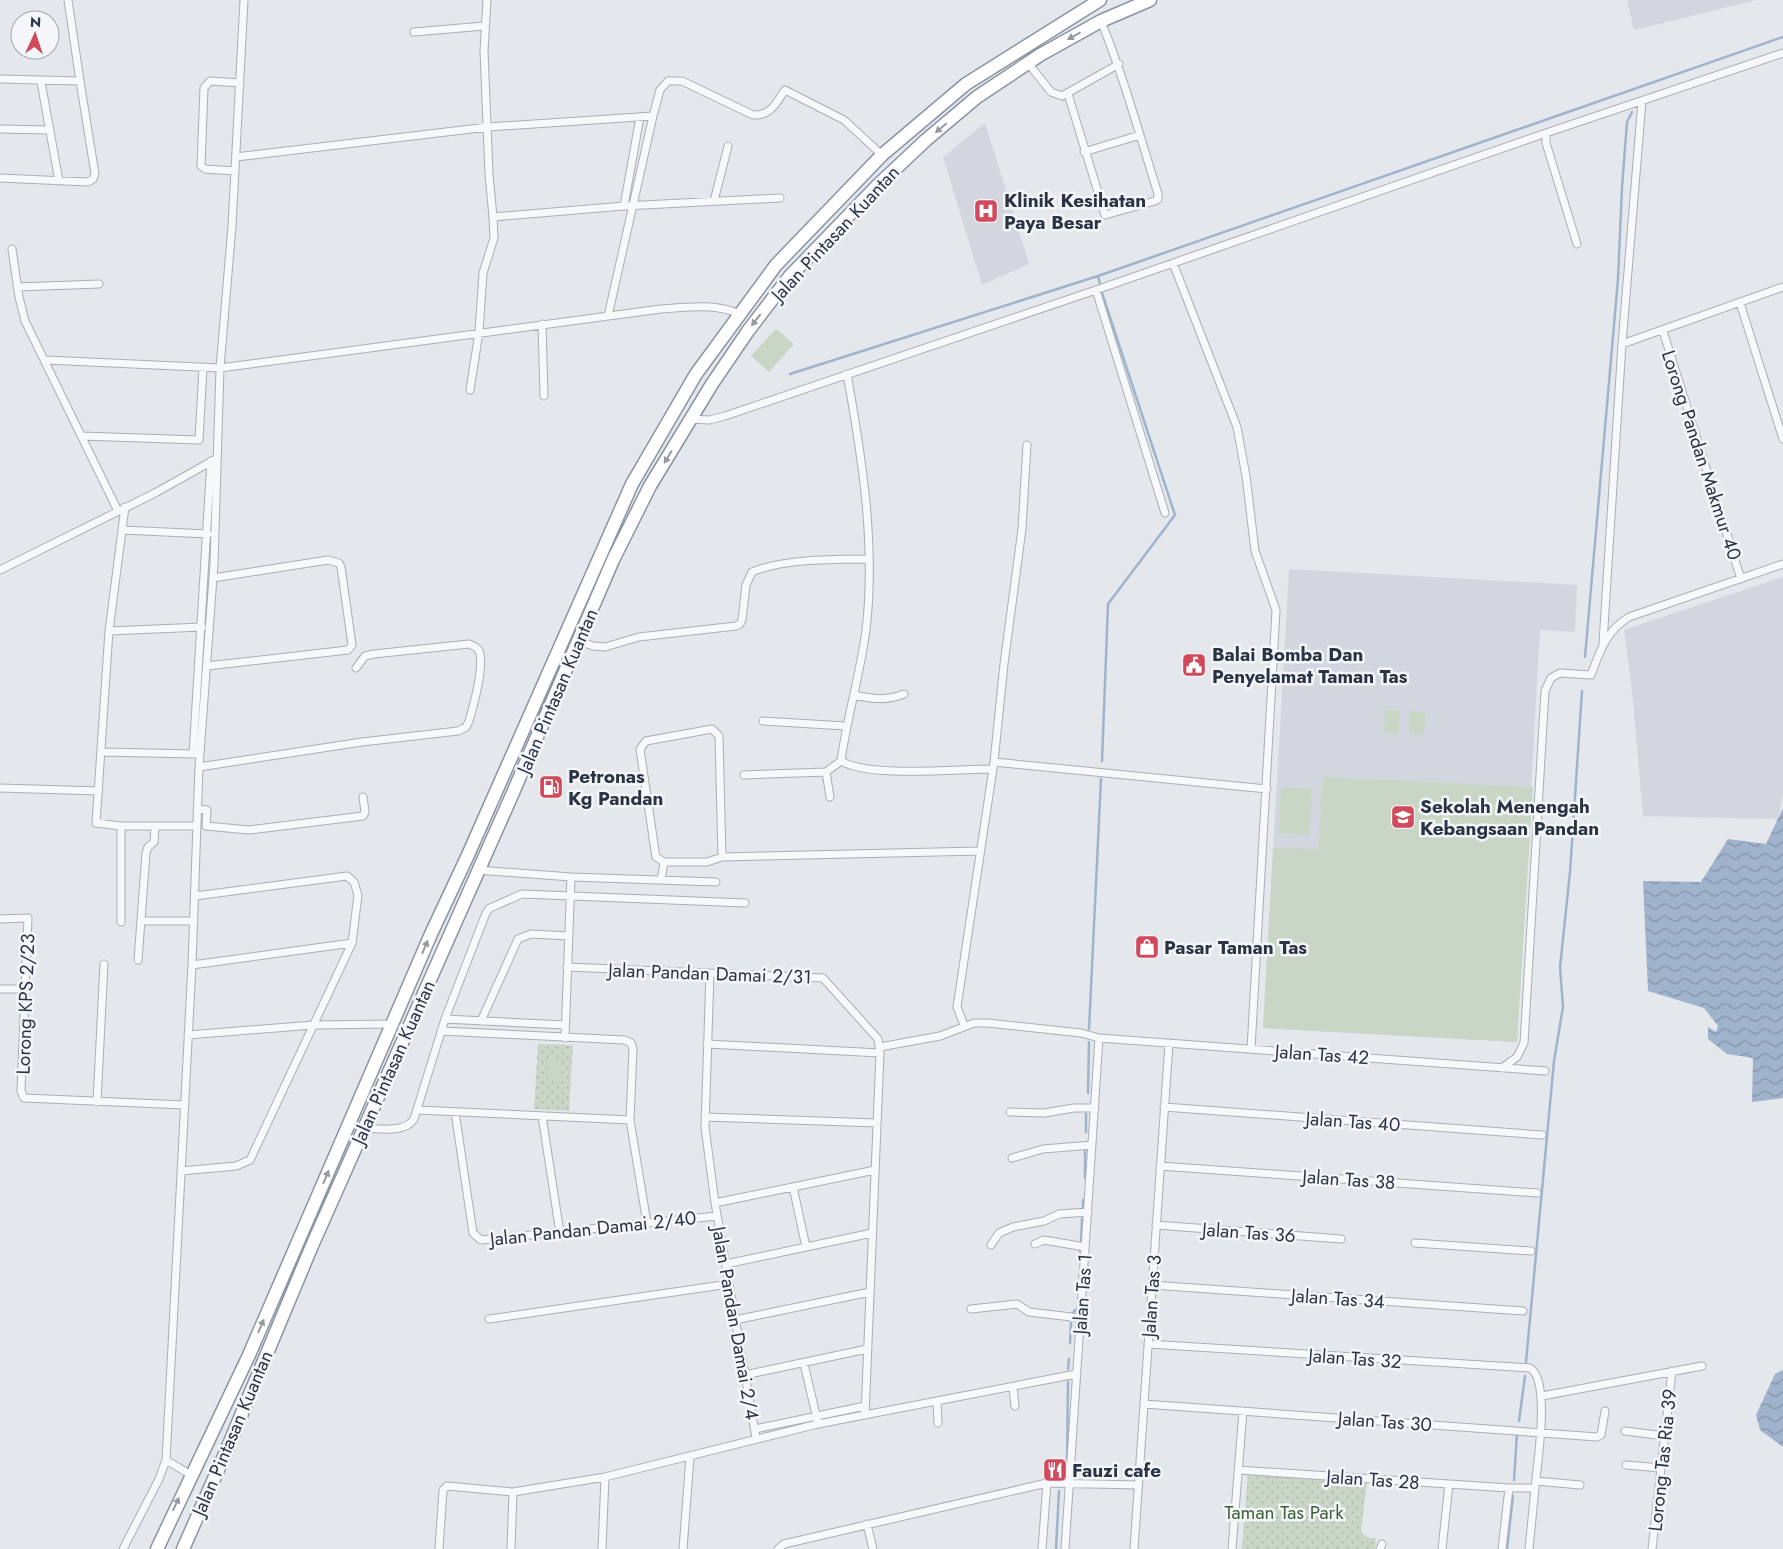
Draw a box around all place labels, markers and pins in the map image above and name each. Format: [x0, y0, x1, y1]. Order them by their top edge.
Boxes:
place label: Klinik Kesihatan Paya Besar [1004, 187, 1146, 236]
hospital icon: Klinik Kesihatan Paya Besar [973, 198, 999, 224]
place label: Balai Bomba Dan Penyelamat Taman Tas [1212, 641, 1408, 690]
public building icon: Balai Bomba Dan Penyelamat Taman Tas [1181, 652, 1207, 678]
place label: Petronas Kg Pandan [568, 763, 663, 812]
fuel station icon: Petronas Kg Pandan [538, 774, 564, 800]
place label: Sekolah Menengah Kebangsaan Pandan [1420, 793, 1599, 842]
school or university icon: Sekolah Menengah Kebangsaan Pandan [1390, 804, 1416, 830]
shop icon: Pasar Taman Tas [1134, 934, 1160, 960]
place label: Pasar Taman Tas [1164, 934, 1307, 961]
restaurant icon: Fauzi cafe [1042, 1457, 1068, 1483]
place label: Fauzi cafe [1072, 1457, 1161, 1484]

